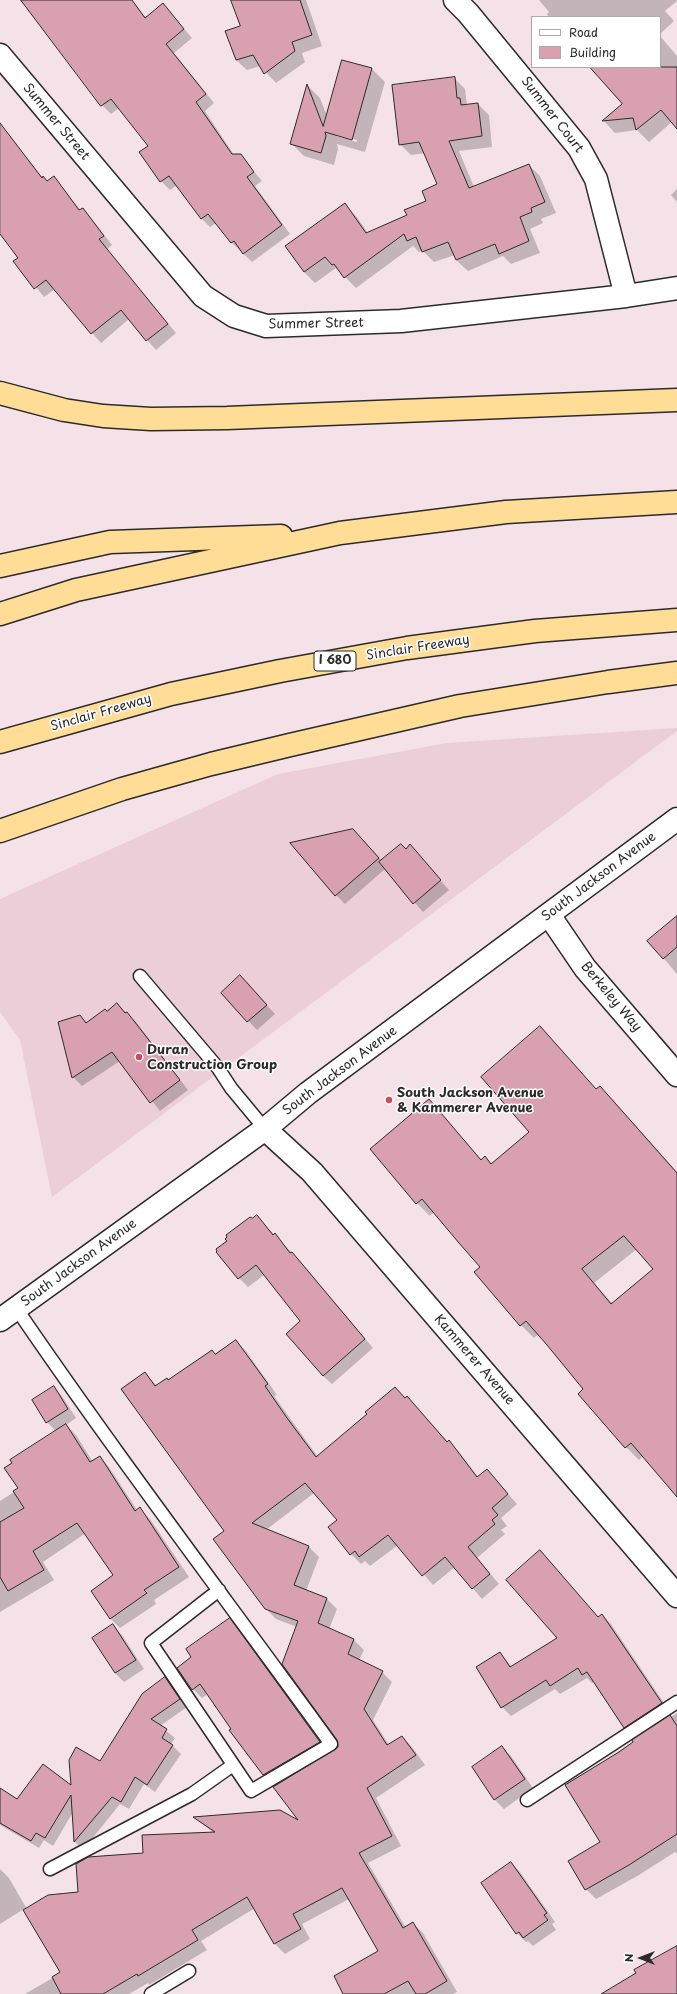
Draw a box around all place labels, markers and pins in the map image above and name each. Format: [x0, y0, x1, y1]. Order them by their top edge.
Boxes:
place label: Duran Construction Group [147, 1042, 277, 1073]
marker: Duran Construction Group [134, 1052, 144, 1062]
place label: South Jackson Avenue & Kammerer Avenue [397, 1085, 544, 1116]
marker: South Jackson Avenue & Kammerer Avenue [384, 1095, 394, 1105]

